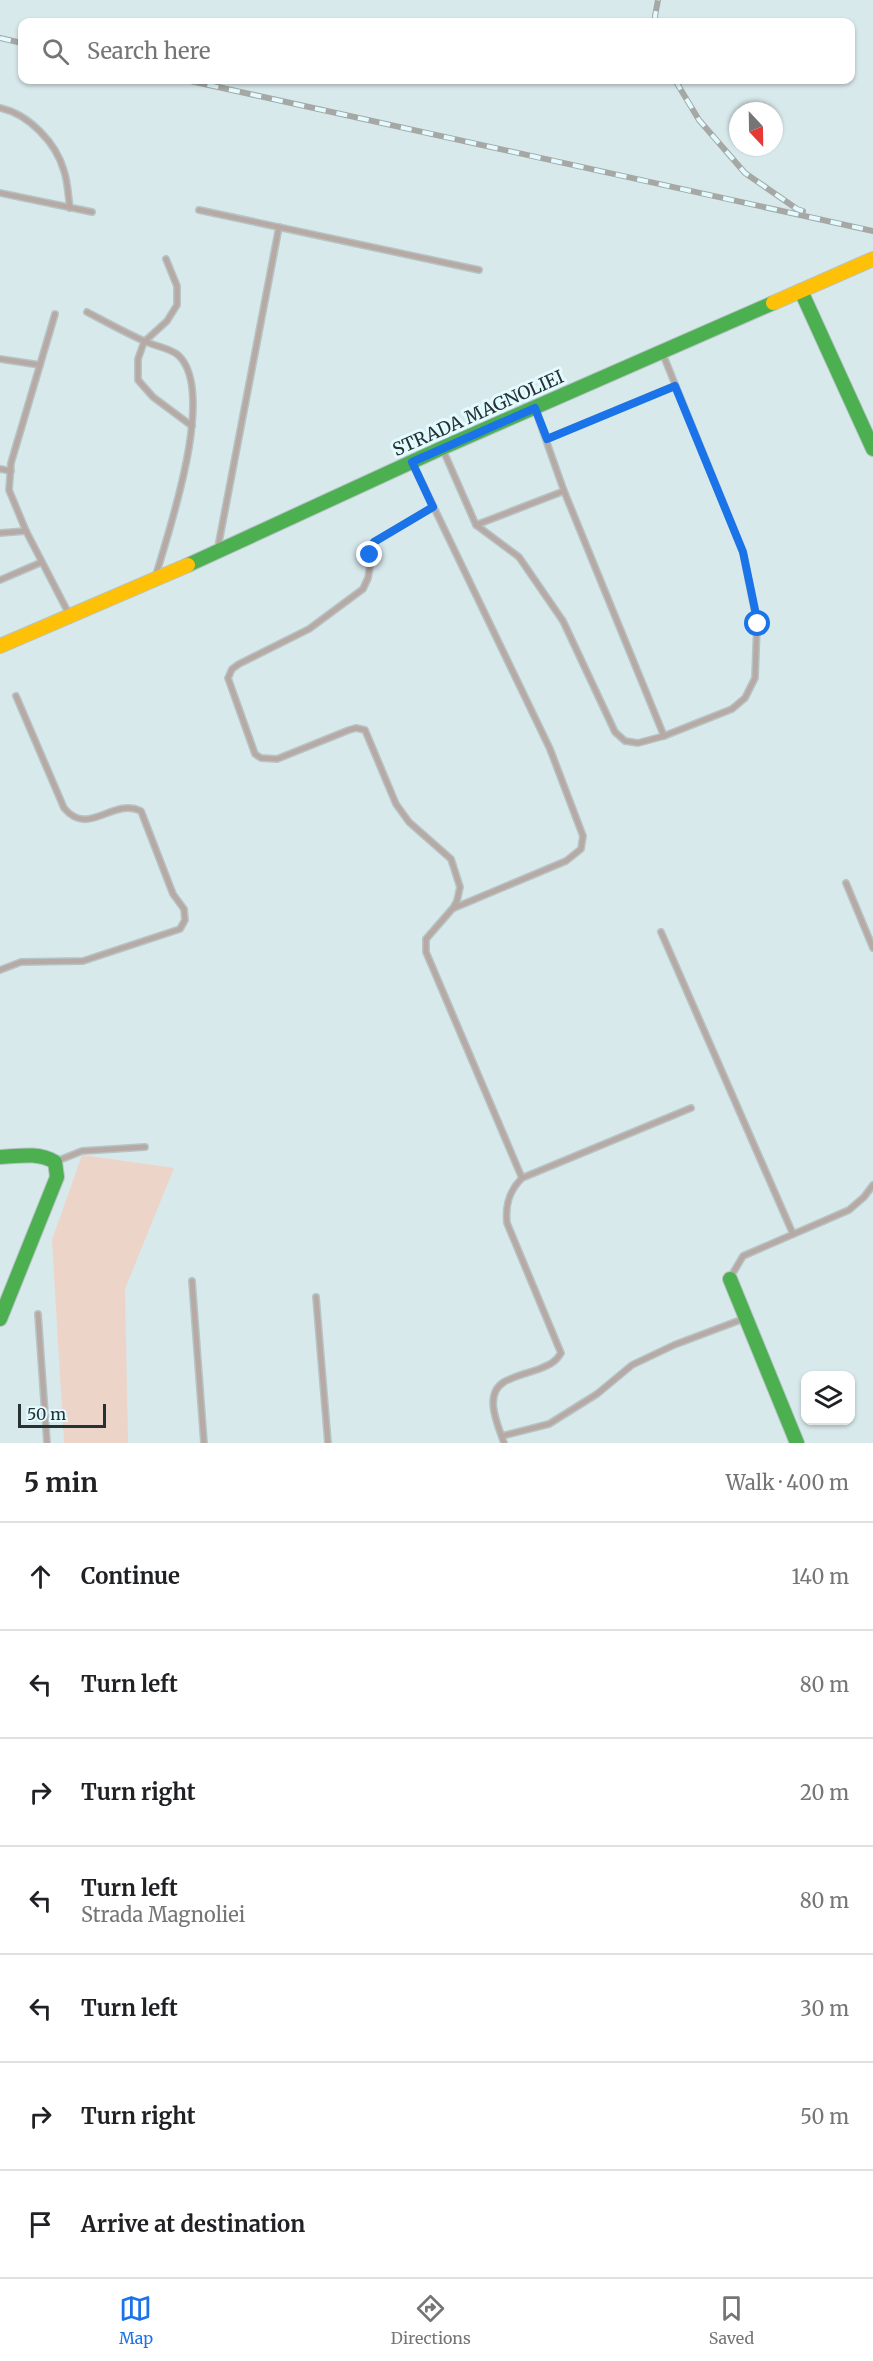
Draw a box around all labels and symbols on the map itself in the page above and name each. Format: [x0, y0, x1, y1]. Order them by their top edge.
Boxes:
north arrow [729, 102, 783, 156]
street label: STRADA MAGNOLIEI [389, 365, 567, 461]
route end [356, 541, 382, 567]
route start [744, 610, 770, 636]
scale bar [18, 1401, 106, 1428]

